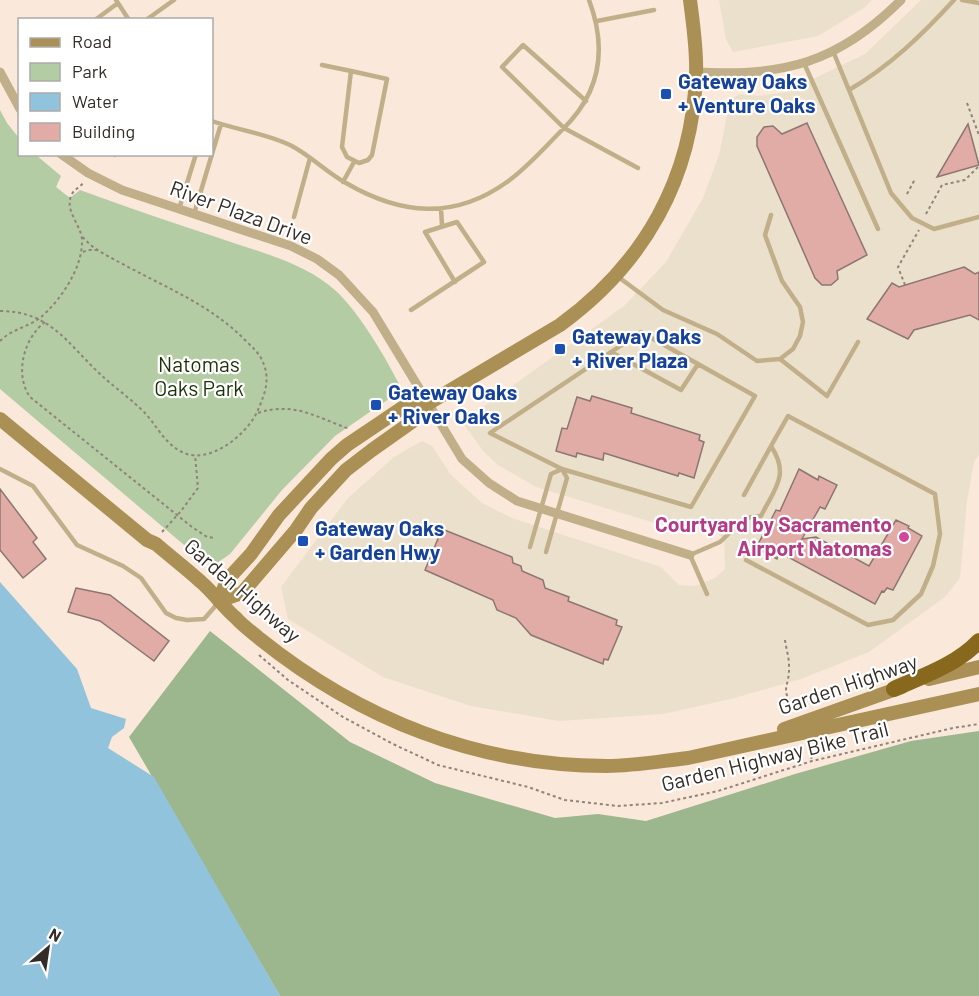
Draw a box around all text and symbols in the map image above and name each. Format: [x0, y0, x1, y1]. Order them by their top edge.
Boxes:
legend [18, 18, 213, 156]
text: Road [72, 30, 112, 52]
text: Park [72, 60, 107, 82]
place label: Gateway Oaks + Venture Oaks [678, 68, 816, 117]
marker: Gateway Oaks + Venture Oaks [659, 87, 673, 101]
text: Water [72, 90, 119, 112]
text: Building [72, 120, 135, 142]
street label: River Plaza Drive [167, 174, 316, 249]
place label: Gateway Oaks + River Plaza [572, 323, 701, 372]
marker: Gateway Oaks + River Plaza [553, 342, 567, 356]
park label: Natomas Oaks Park [154, 351, 244, 400]
place label: Gateway Oaks + River Oaks [388, 379, 517, 428]
marker: Gateway Oaks + River Oaks [369, 398, 383, 412]
place label: Courtyard by Sacramento Airport Natomas [655, 511, 892, 560]
place label: Gateway Oaks + Garden Hwy [315, 515, 444, 564]
marker: Courtyard by Sacramento Airport Natomas [897, 530, 911, 544]
street label: Garden Highway [180, 533, 306, 647]
marker: Gateway Oaks + Garden Hwy [296, 534, 310, 548]
street label: Garden Highway [775, 648, 921, 719]
street label: Garden Highway Bike Trail [658, 715, 891, 796]
north arrow [18, 918, 78, 978]
text: N [46, 924, 65, 945]

